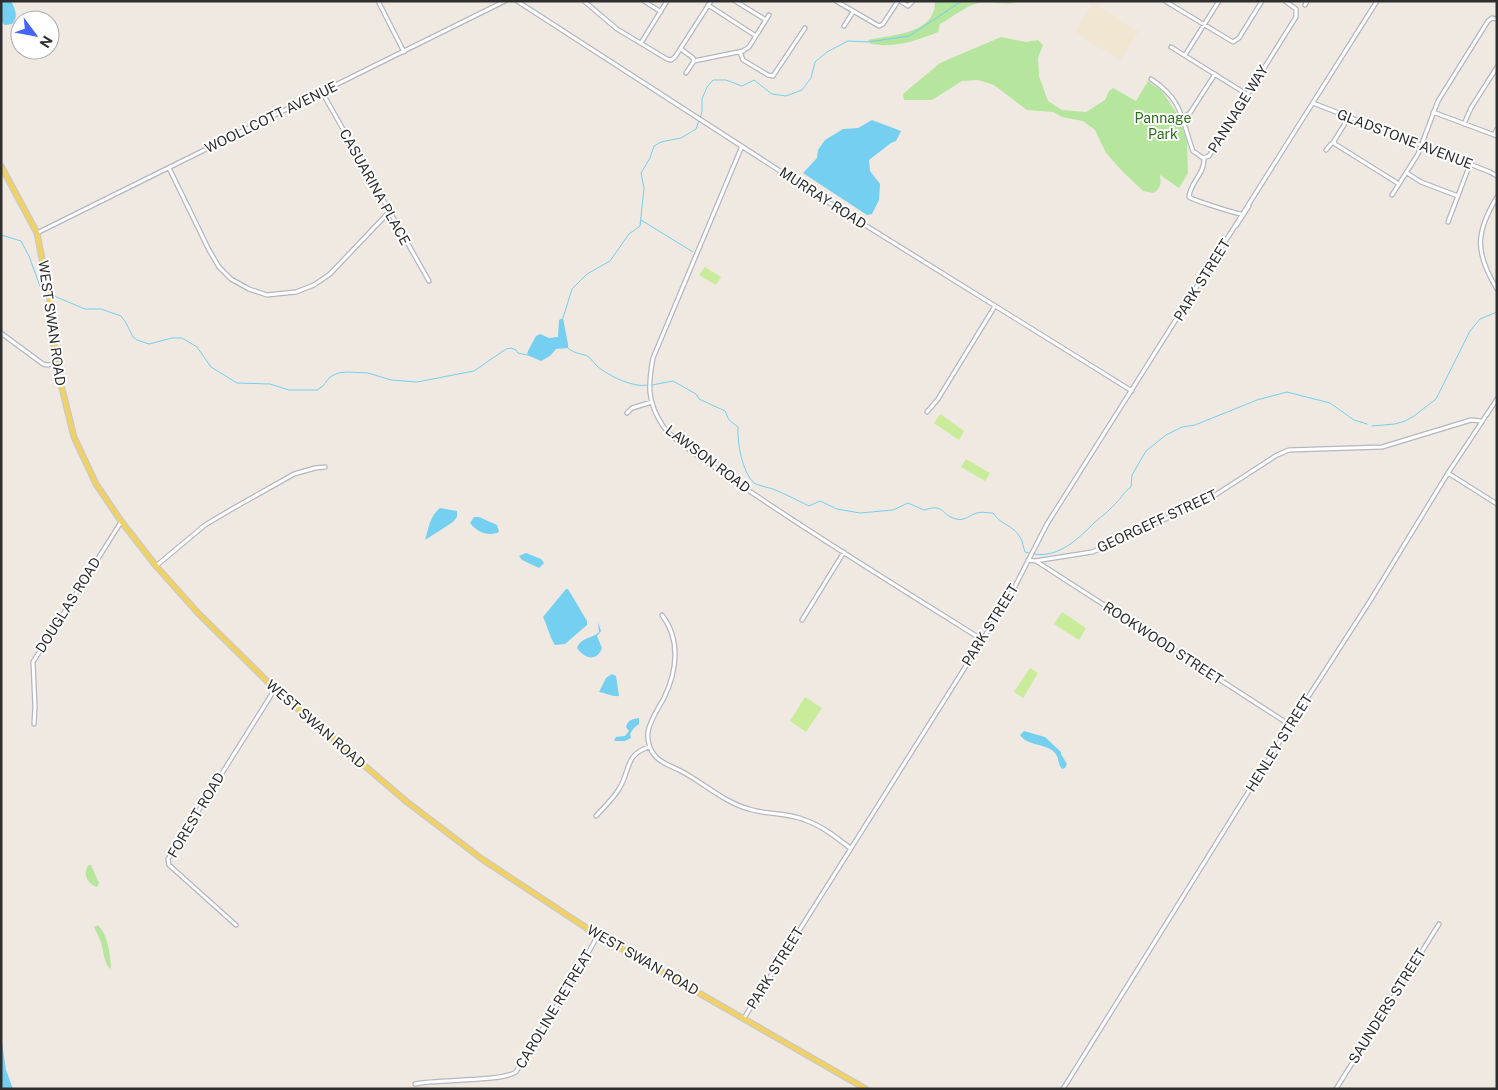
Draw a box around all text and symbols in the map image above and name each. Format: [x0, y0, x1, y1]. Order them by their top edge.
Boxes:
north arrow [10, 10, 60, 60]
text: N [36, 33, 56, 51]
street label: PANNAGE WAY [1205, 62, 1271, 156]
street label: WOOLLCOTT AVENUE [202, 78, 340, 156]
street label: GLADSTONE AVENUE [1335, 106, 1475, 172]
park label: Pannage Park [1135, 110, 1191, 142]
street label: CASUARINA PLACE [336, 126, 414, 248]
street label: MURRAY ROAD [776, 164, 870, 232]
street label: PARK STREET [1170, 236, 1234, 324]
street label: WEST SWAN ROAD [35, 259, 69, 387]
street label: LAWSON ROAD [662, 422, 754, 496]
street label: GEORGEFF STREET [1094, 486, 1220, 556]
street label: DOUGLAS ROAD [32, 554, 104, 656]
street label: PARK STREET [958, 581, 1022, 669]
street label: ROOKWOOD STREET [1100, 598, 1226, 688]
street label: WEST SWAN ROAD [263, 676, 369, 772]
street label: HENLEY STREET [1243, 691, 1315, 795]
street label: FOREST ROAD [164, 770, 228, 860]
street label: WEST SWAN ROAD [584, 921, 702, 999]
street label: PARK STREET [743, 924, 807, 1012]
street label: SAUNDERS STREET [1345, 946, 1429, 1066]
street label: CAROLINE RETREAT [512, 947, 596, 1071]

